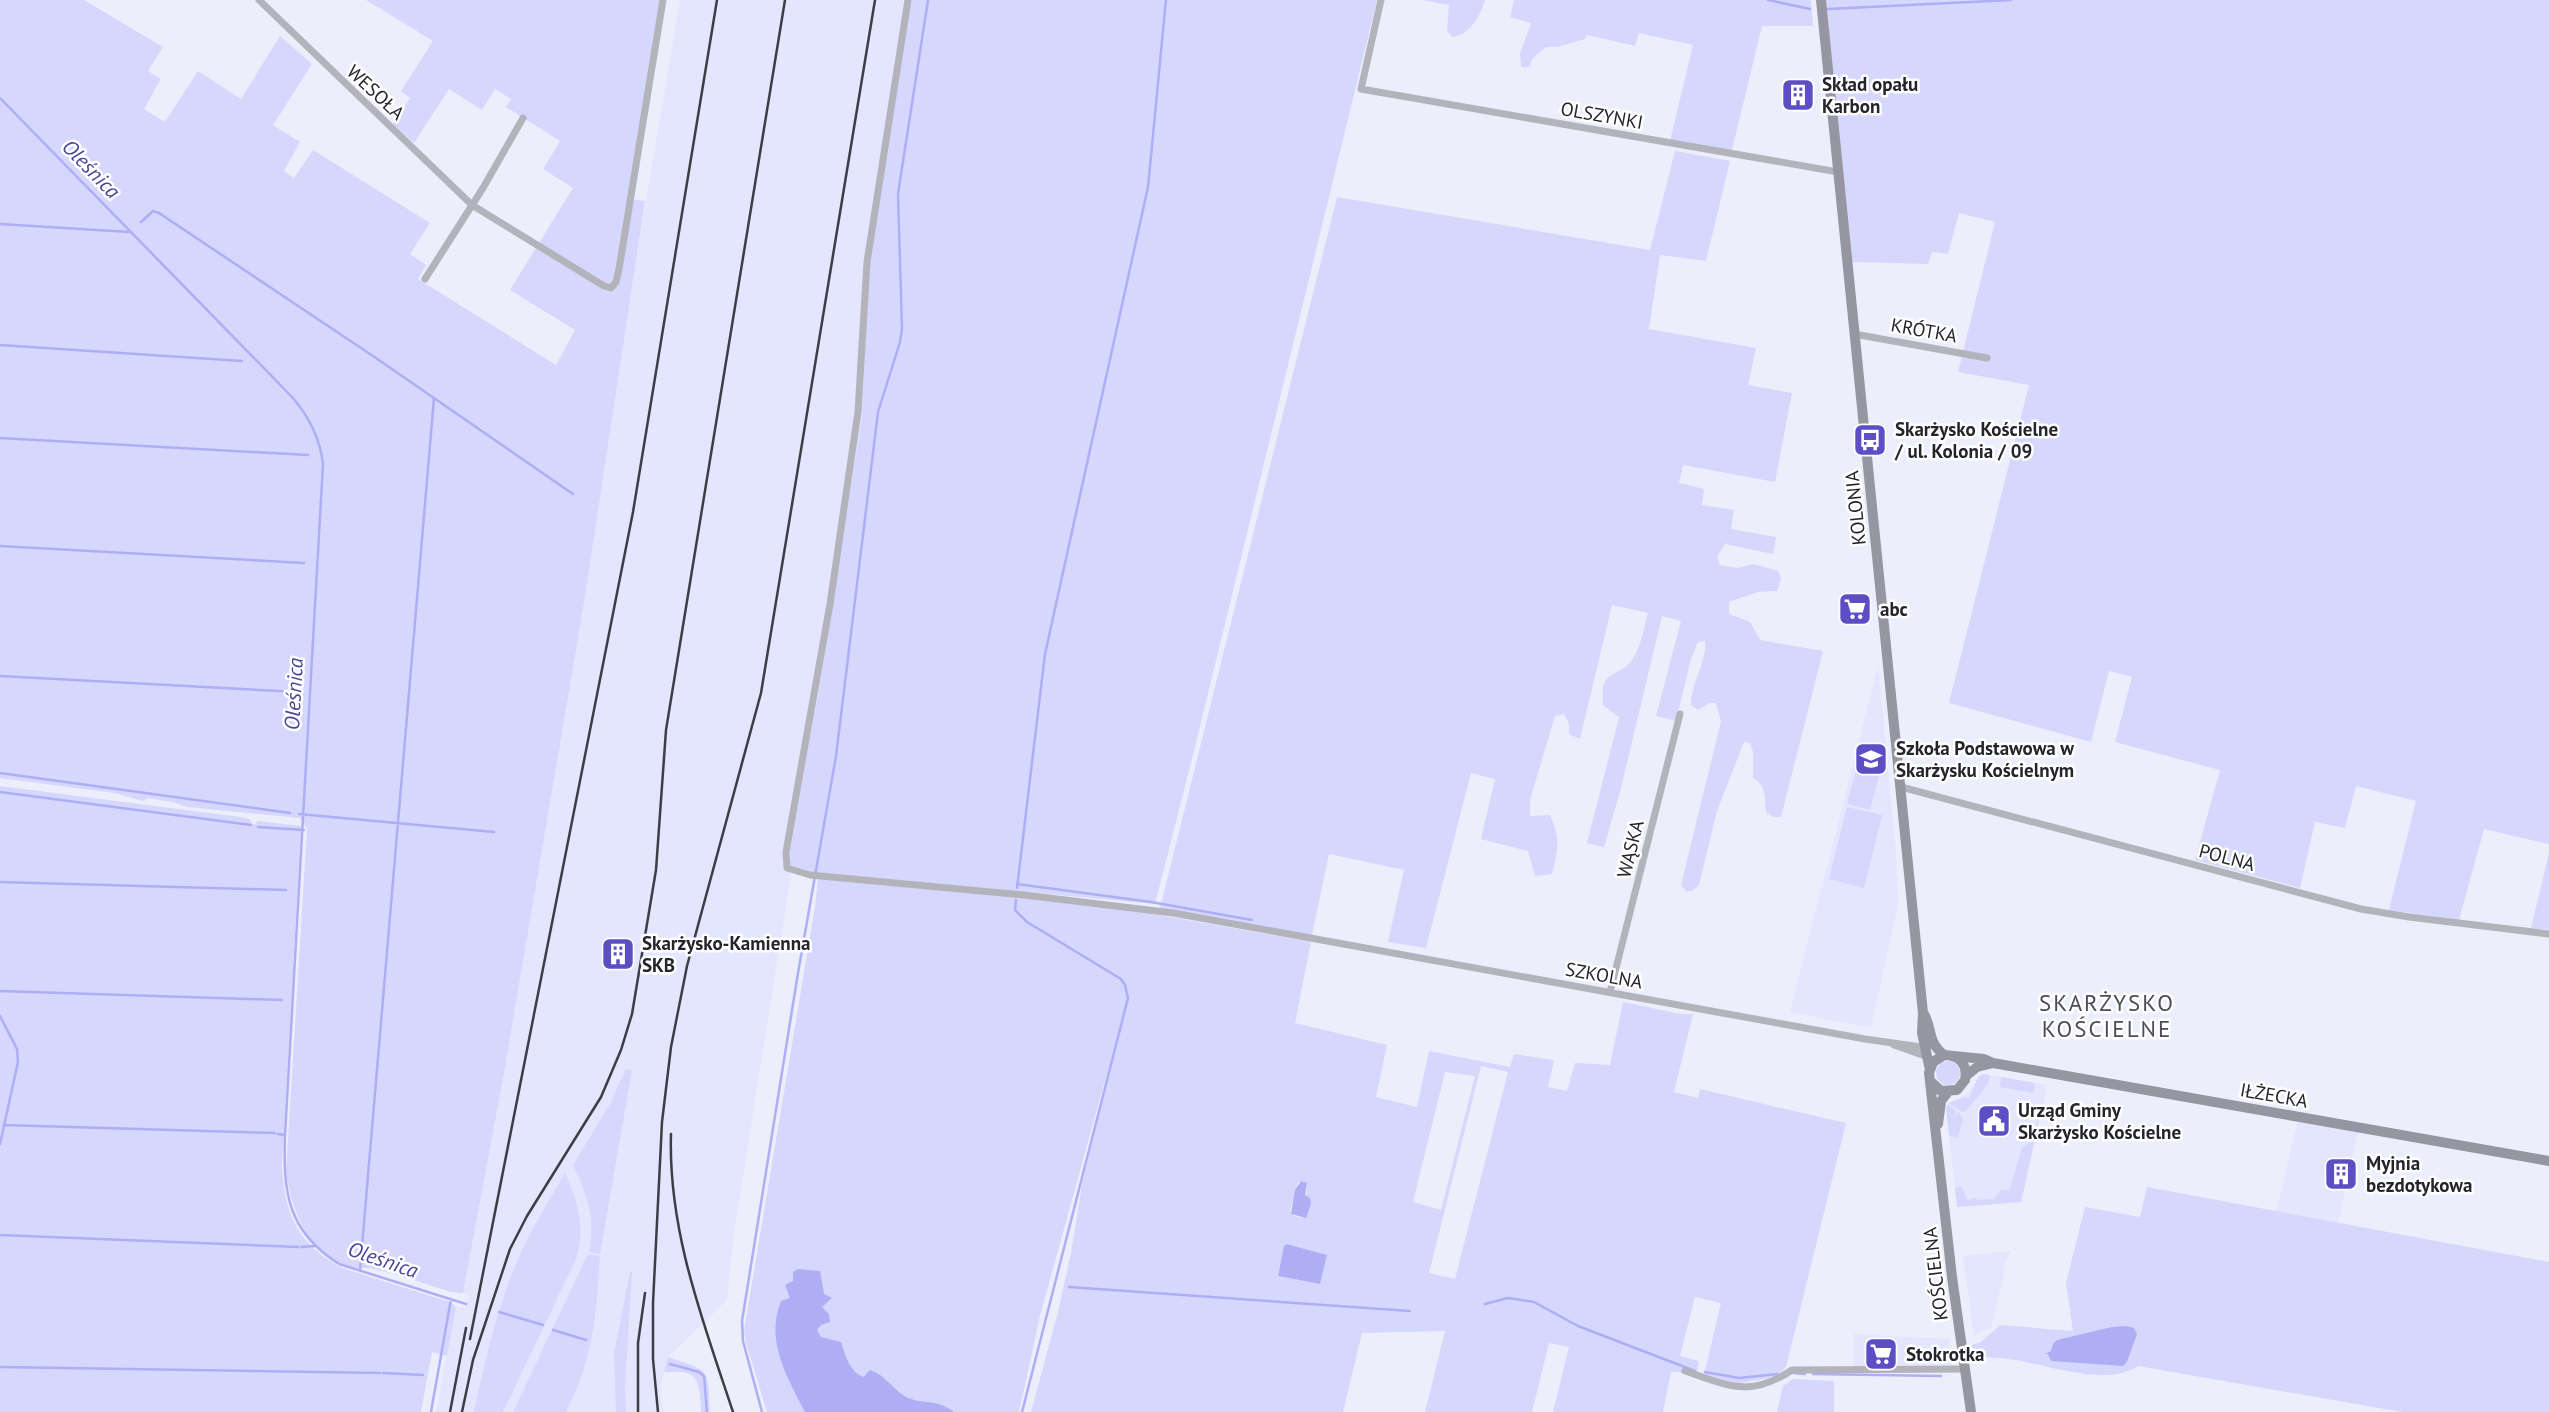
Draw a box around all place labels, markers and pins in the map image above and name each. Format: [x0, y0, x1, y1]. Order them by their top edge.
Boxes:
place label: Skład opału Karbon [1822, 72, 1918, 118]
building icon: Skład opału Karbon [1779, 76, 1817, 114]
place label: Skarżysko Kościelne / ul. Kolonia / 09 [1894, 417, 2058, 463]
bus stop icon: Skarżysko Kościelne / ul. Kolonia / 09 [1851, 421, 1889, 459]
supermarket icon: abc [1836, 590, 1874, 628]
place label: abc [1880, 597, 1908, 621]
place label: Szkoła Podstawowa w Skarżysku Kościelnym [1896, 736, 2074, 782]
school or university icon: Szkoła Podstawowa w Skarżysku Kościelnym [1852, 740, 1890, 778]
place label: Skarżysko-Kamienna SKB [642, 931, 810, 977]
building icon: Skarżysko-Kamienna SKB [599, 935, 637, 973]
place label: Urząd Gminy Skarżysko Kościelne [2018, 1098, 2181, 1144]
public building icon: Urząd Gminy Skarżysko Kościelne [1975, 1102, 2013, 1140]
place label: Myjnia bezdotykowa [2366, 1151, 2472, 1197]
building icon: Myjnia bezdotykowa [2322, 1155, 2360, 1193]
supermarket icon: Stokrotka [1862, 1335, 1900, 1373]
place label: Stokrotka [1906, 1342, 1984, 1366]

